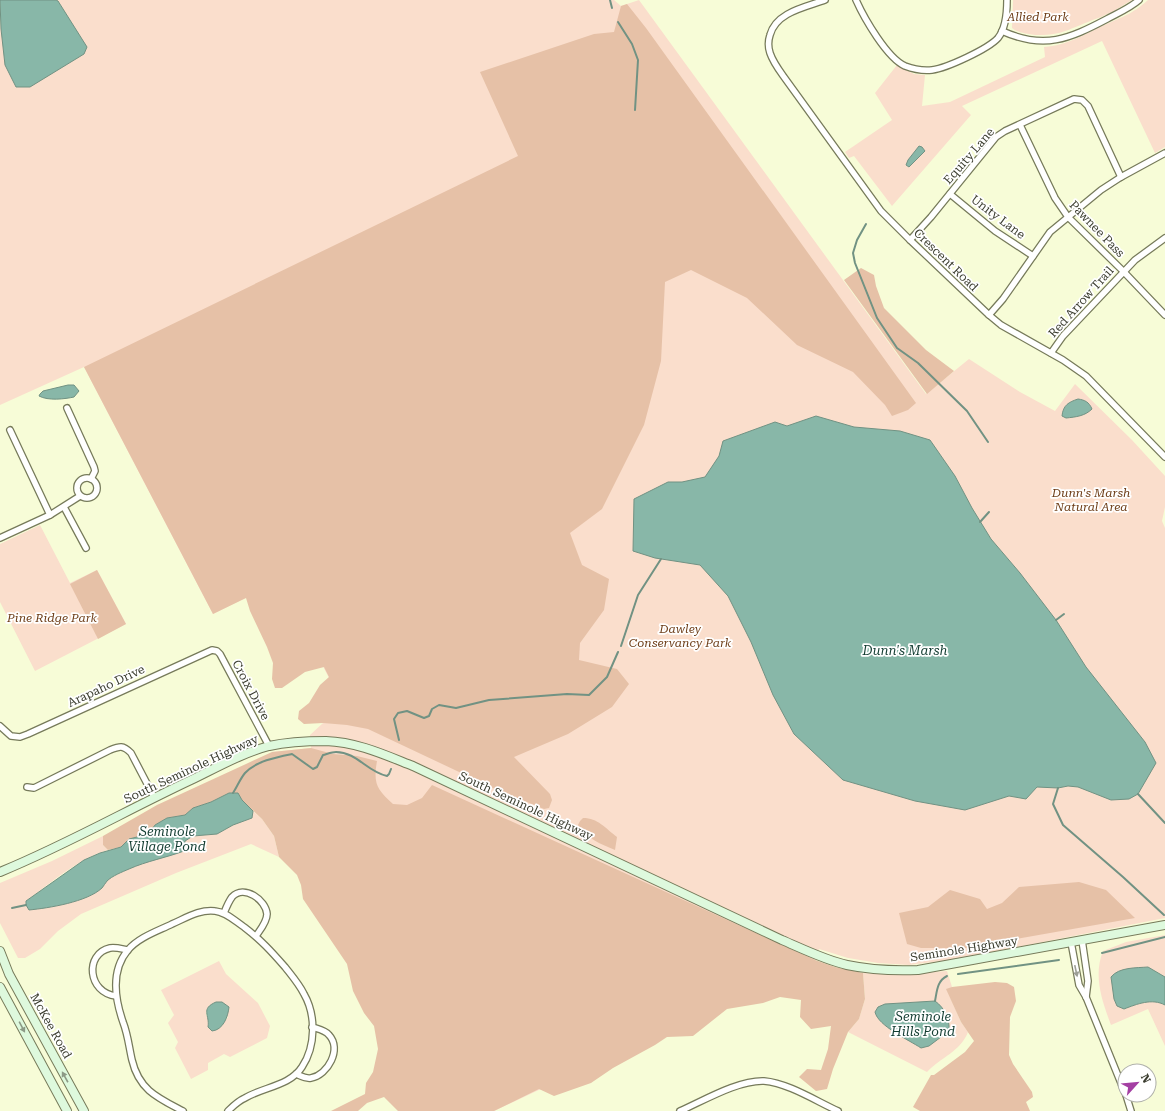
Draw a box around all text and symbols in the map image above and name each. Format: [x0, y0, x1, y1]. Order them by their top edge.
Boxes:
park label: Allied Park [1006, 10, 1069, 24]
street label: Equity Lane [941, 125, 997, 187]
street label: Unity Lane [968, 192, 1028, 242]
street label: Pawnee Pass [1067, 198, 1128, 260]
street label: Crescent Road [911, 226, 981, 294]
street label: Red Arrow Trail [1046, 263, 1117, 340]
park label: Dunn's Marsh Natural Area [1051, 486, 1130, 514]
park label: Pine Ridge Park [6, 611, 98, 625]
park label: Dawley Conservancy Park [629, 622, 732, 650]
water label: Dunn's Marsh [861, 643, 948, 658]
street label: Croix Drive [229, 658, 273, 723]
street label: Arapaho Drive [65, 662, 147, 710]
street label: South Seminole Highway [122, 731, 261, 806]
street label: South Seminole Highway [457, 769, 596, 844]
water label: Seminole Village Pond [128, 824, 206, 854]
street label: Seminole Highway [909, 933, 1020, 964]
one-way arrow [1073, 965, 1079, 977]
street label: McKee Road [27, 991, 75, 1061]
water label: Seminole Hills Pond [890, 1009, 955, 1039]
one-way arrow [19, 1022, 25, 1033]
north arrow [1117, 1063, 1157, 1103]
one-way arrow [62, 1071, 68, 1083]
text: N [1138, 1072, 1153, 1086]

